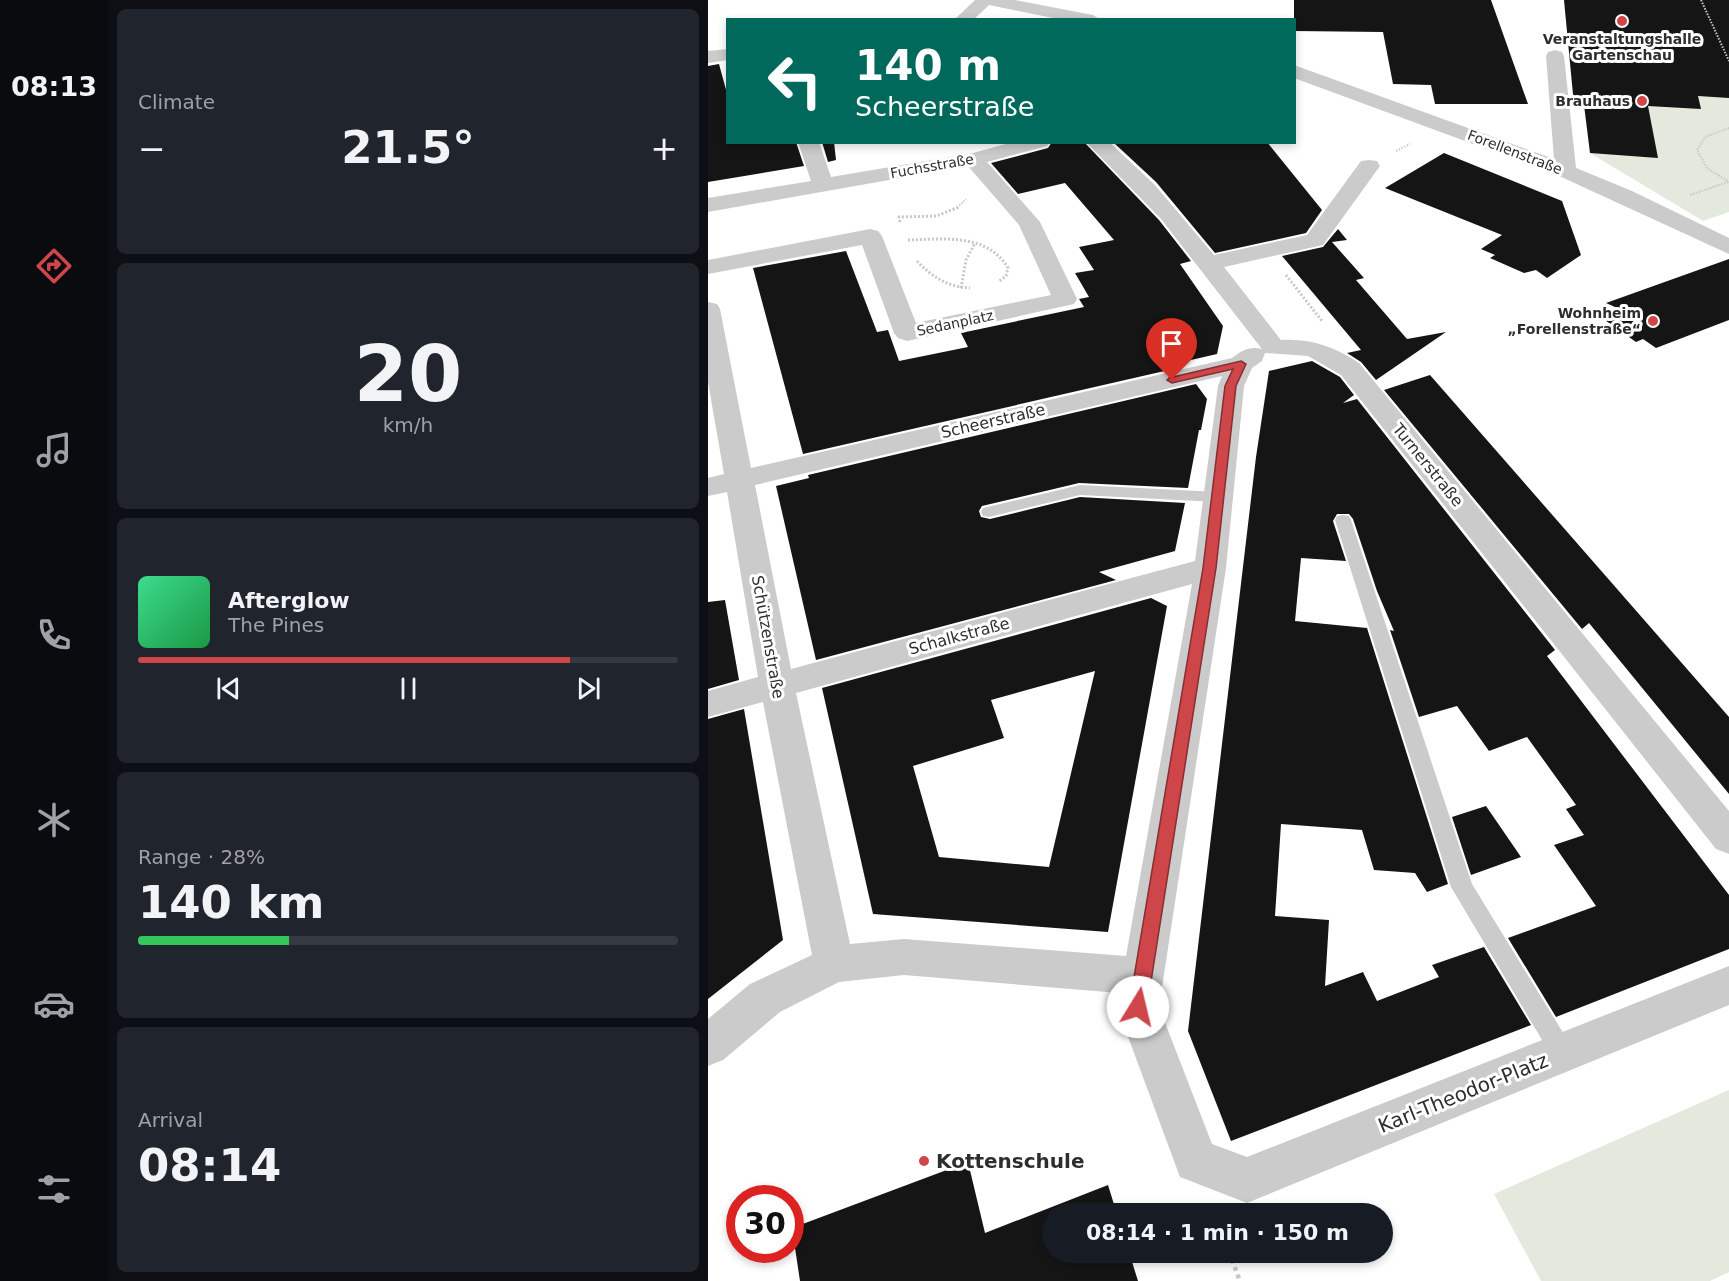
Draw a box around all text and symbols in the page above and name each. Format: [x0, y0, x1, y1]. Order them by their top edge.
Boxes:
marker: Veranstaltungshalle Gartenschau [1615, 14, 1629, 28]
place label: Veranstaltungshalle Gartenschau [1543, 31, 1701, 63]
text: 140 m [855, 41, 1001, 90]
icon: left [756, 42, 834, 120]
text: 08:13 [11, 71, 97, 102]
text: Climate [138, 90, 215, 114]
text: Scheerstraße [855, 91, 1034, 122]
place label: Brauhaus [1555, 93, 1630, 109]
marker: Brauhaus [1635, 94, 1649, 108]
text: 21.5° [341, 121, 475, 174]
street label: Forellenstraße [1465, 127, 1565, 177]
text: − [138, 129, 166, 168]
text: + [650, 129, 678, 168]
street label: Fuchsstraße [889, 151, 975, 181]
icon: directions [33, 245, 75, 287]
place label: Wohnheim „Forellenstraße“ [1508, 305, 1641, 337]
street label: Sedanplatz [915, 307, 995, 339]
marker: Wohnheim „Forellenstraße“ [1646, 314, 1660, 328]
pin [1146, 318, 1197, 380]
icon: arrive [1155, 327, 1188, 360]
text: 20 [354, 329, 462, 419]
street label: Scheerstraße [939, 400, 1047, 442]
text: km/h [383, 413, 433, 437]
street label: Turnerstraße [1388, 419, 1467, 510]
icon: music [33, 429, 75, 471]
street label: Schützenstraße [748, 574, 788, 700]
text: Afterglow [228, 588, 350, 613]
text: The Pines [228, 613, 324, 637]
street label: Schalkstraße [907, 613, 1011, 659]
icon: phone [33, 614, 75, 656]
icon: previous [212, 672, 245, 705]
icon: pause [392, 672, 425, 705]
icon: next [572, 672, 605, 705]
icon: climate [33, 799, 75, 841]
text: Range · 28% [138, 845, 265, 869]
text: 140 km [138, 876, 324, 929]
position arrow [1106, 975, 1170, 1039]
icon: car [33, 983, 75, 1025]
street label: Karl-Theodor-Platz [1375, 1048, 1551, 1138]
text: Arrival [138, 1108, 203, 1132]
text: 08:14 [138, 1139, 281, 1192]
place label: Kottenschule [936, 1149, 1084, 1173]
marker: Kottenschule [917, 1154, 931, 1168]
icon: filters [33, 1168, 75, 1210]
speed limit sign: 30 [726, 1185, 804, 1263]
text: 08:14 · 1 min · 150 m [1086, 1220, 1349, 1245]

